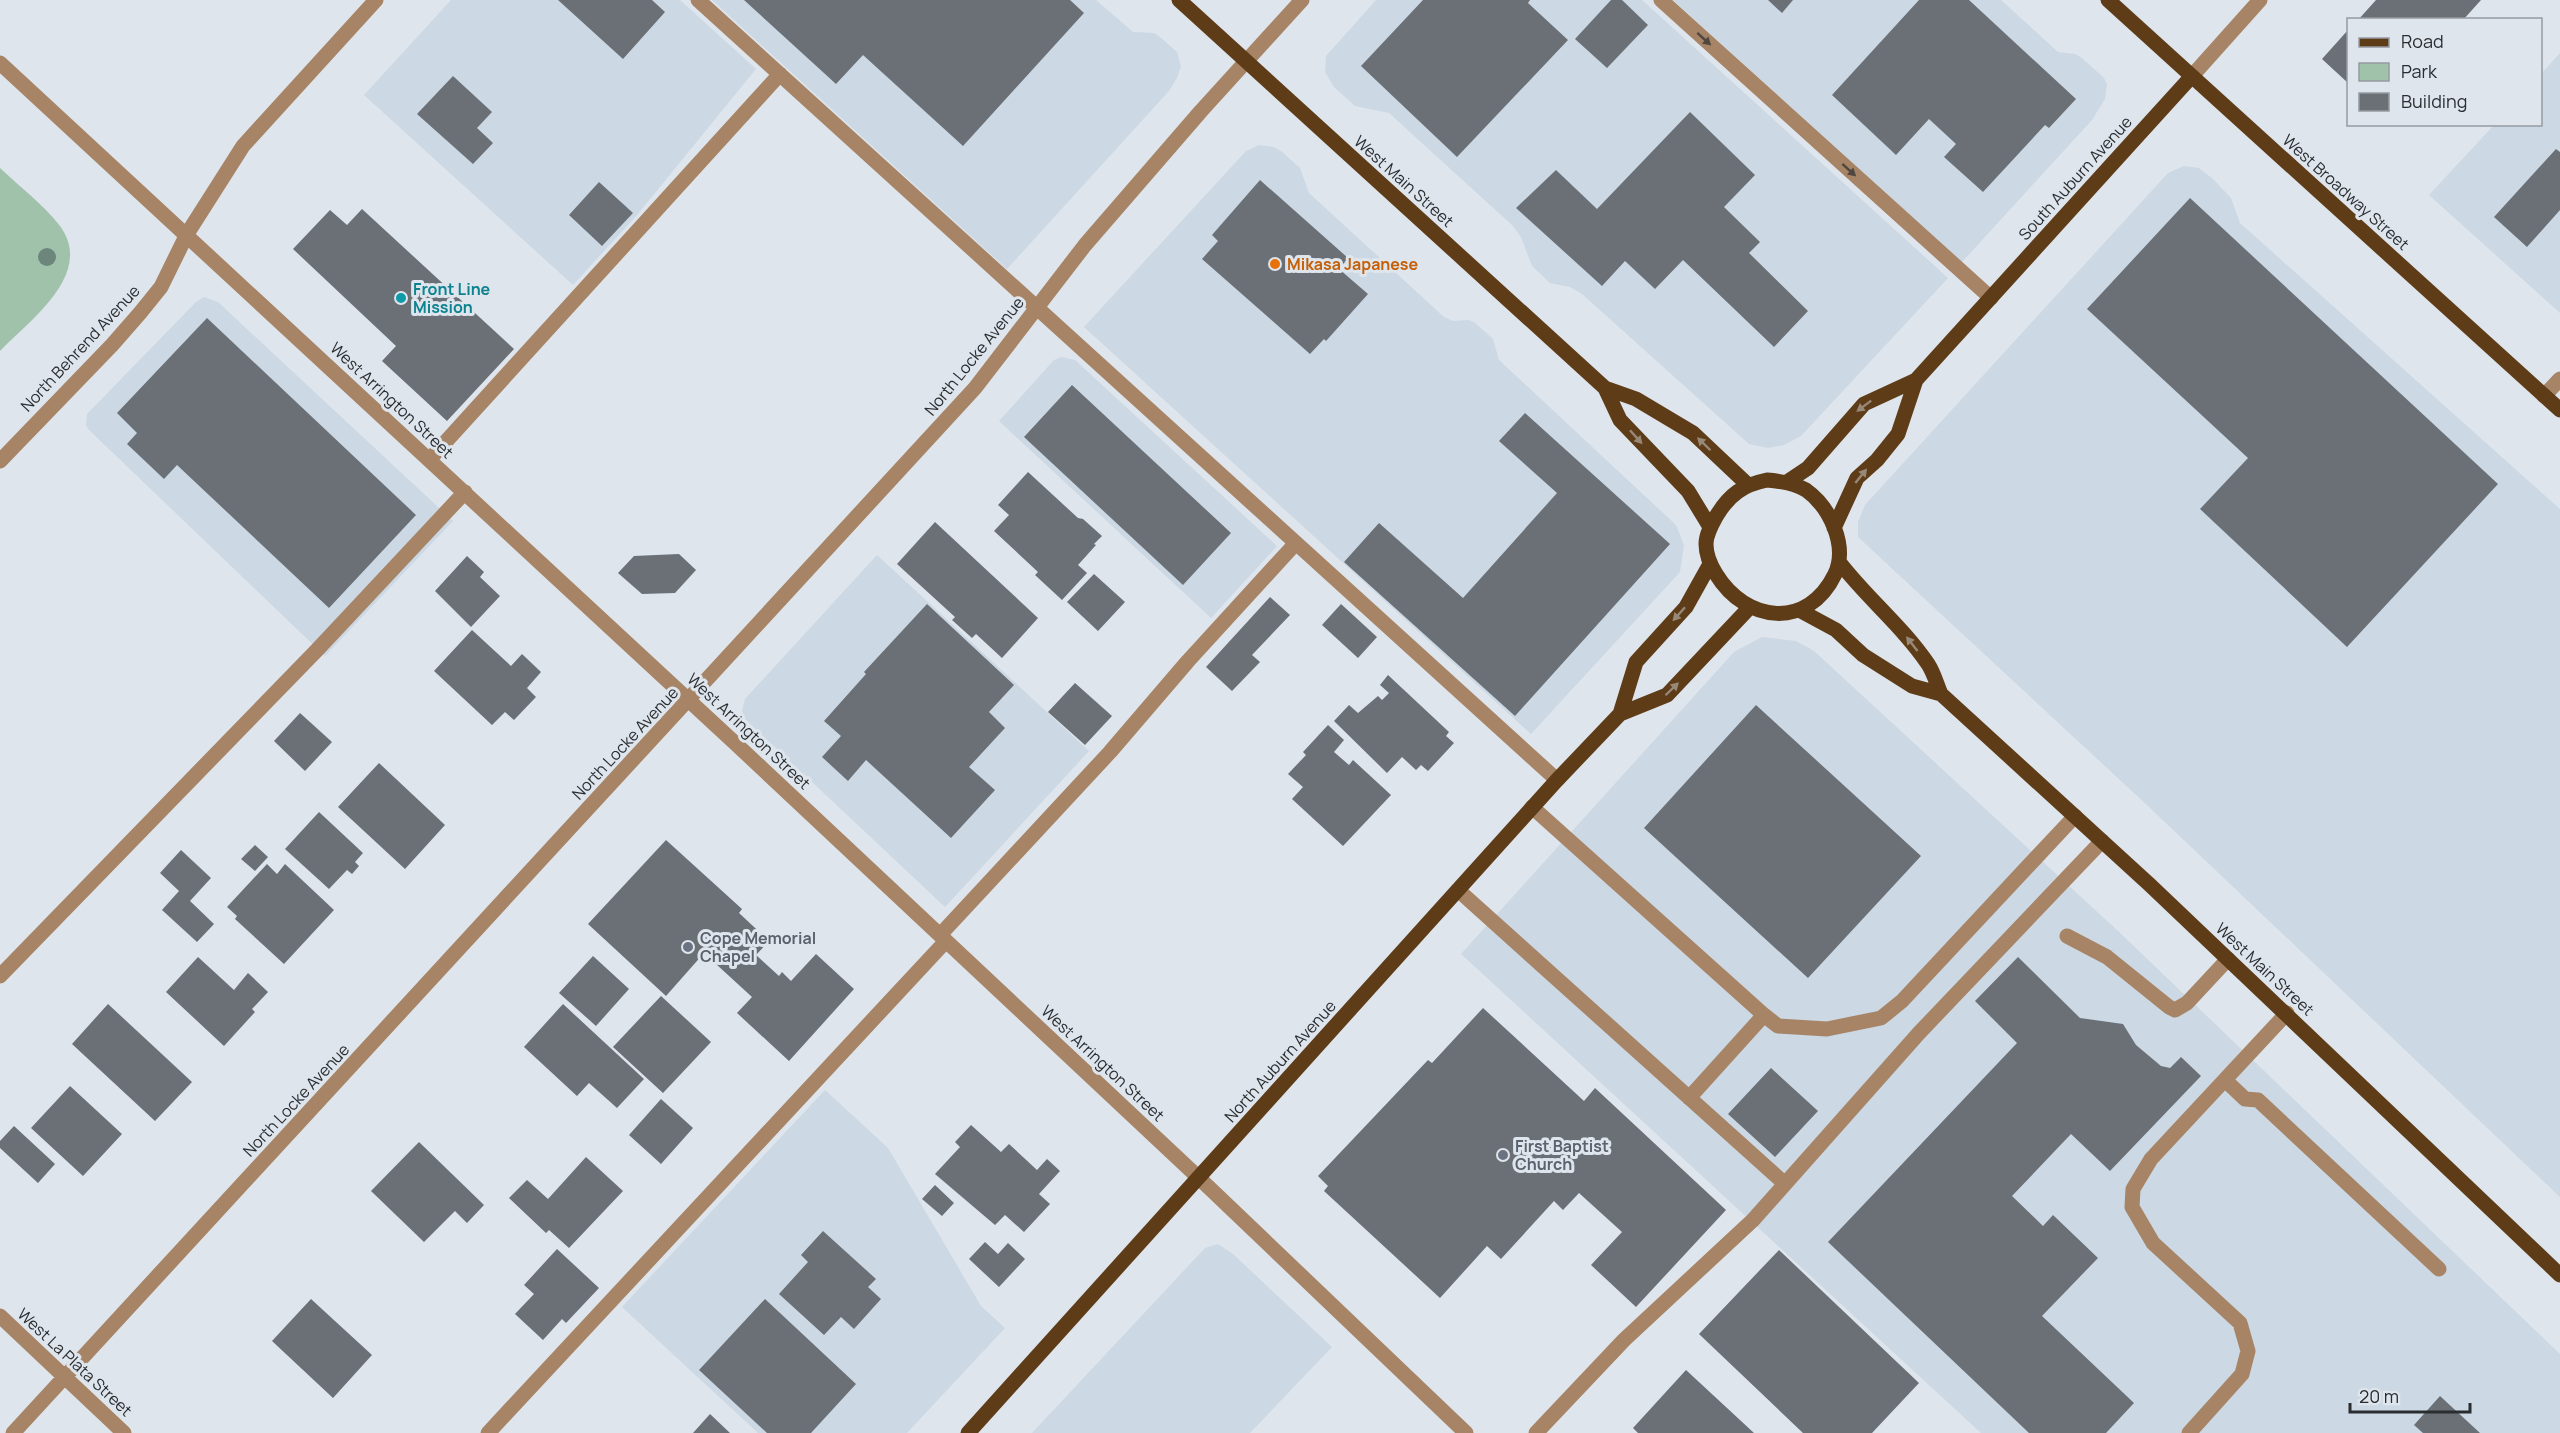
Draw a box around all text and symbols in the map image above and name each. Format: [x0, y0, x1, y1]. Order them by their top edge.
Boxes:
legend [2347, 18, 2542, 126]
text: Road [2401, 29, 2444, 53]
one-way arrow [1697, 32, 1712, 46]
text: Park [2401, 59, 2438, 83]
text: Building [2401, 89, 2467, 113]
street label: South Auburn Avenue [2013, 111, 2137, 245]
street label: West Broadway Street [2278, 129, 2414, 255]
street label: West Main Street [1349, 130, 1459, 232]
one-way arrow [1841, 163, 1856, 176]
place label: Mikasa Japanese [1287, 253, 1419, 275]
marker: Mikasa Japanese [1268, 257, 1282, 271]
place label: Front Line Mission [413, 278, 491, 318]
street label: North Behrend Avenue [15, 280, 145, 416]
marker: Front Line Mission [394, 291, 408, 305]
street label: North Locke Avenue [919, 292, 1029, 420]
street label: West Arrington Street [326, 337, 458, 463]
one-way arrow [1856, 400, 1872, 412]
one-way arrow [1629, 429, 1642, 444]
one-way arrow [1697, 437, 1712, 451]
one-way arrow [1854, 468, 1867, 484]
one-way arrow [1673, 606, 1686, 621]
one-way arrow [1906, 636, 1919, 652]
street label: West Arrington Street [683, 668, 815, 794]
street label: North Locke Avenue [567, 682, 683, 804]
one-way arrow [1665, 682, 1679, 696]
street label: West Main Street [2211, 918, 2319, 1020]
place label: Cope Memorial Chapel [700, 927, 816, 967]
marker: Cope Memorial Chapel [681, 940, 695, 954]
street label: North Auburn Avenue [1219, 995, 1341, 1127]
street label: West Arrington Street [1037, 1000, 1169, 1126]
street label: North Locke Avenue [238, 1039, 354, 1161]
place label: First Baptist Church [1515, 1135, 1609, 1175]
marker: First Baptist Church [1496, 1148, 1510, 1162]
street label: West La Plata Street [13, 1303, 137, 1421]
scale bar [2350, 1376, 2470, 1414]
text: 20 m [2359, 1384, 2399, 1408]

